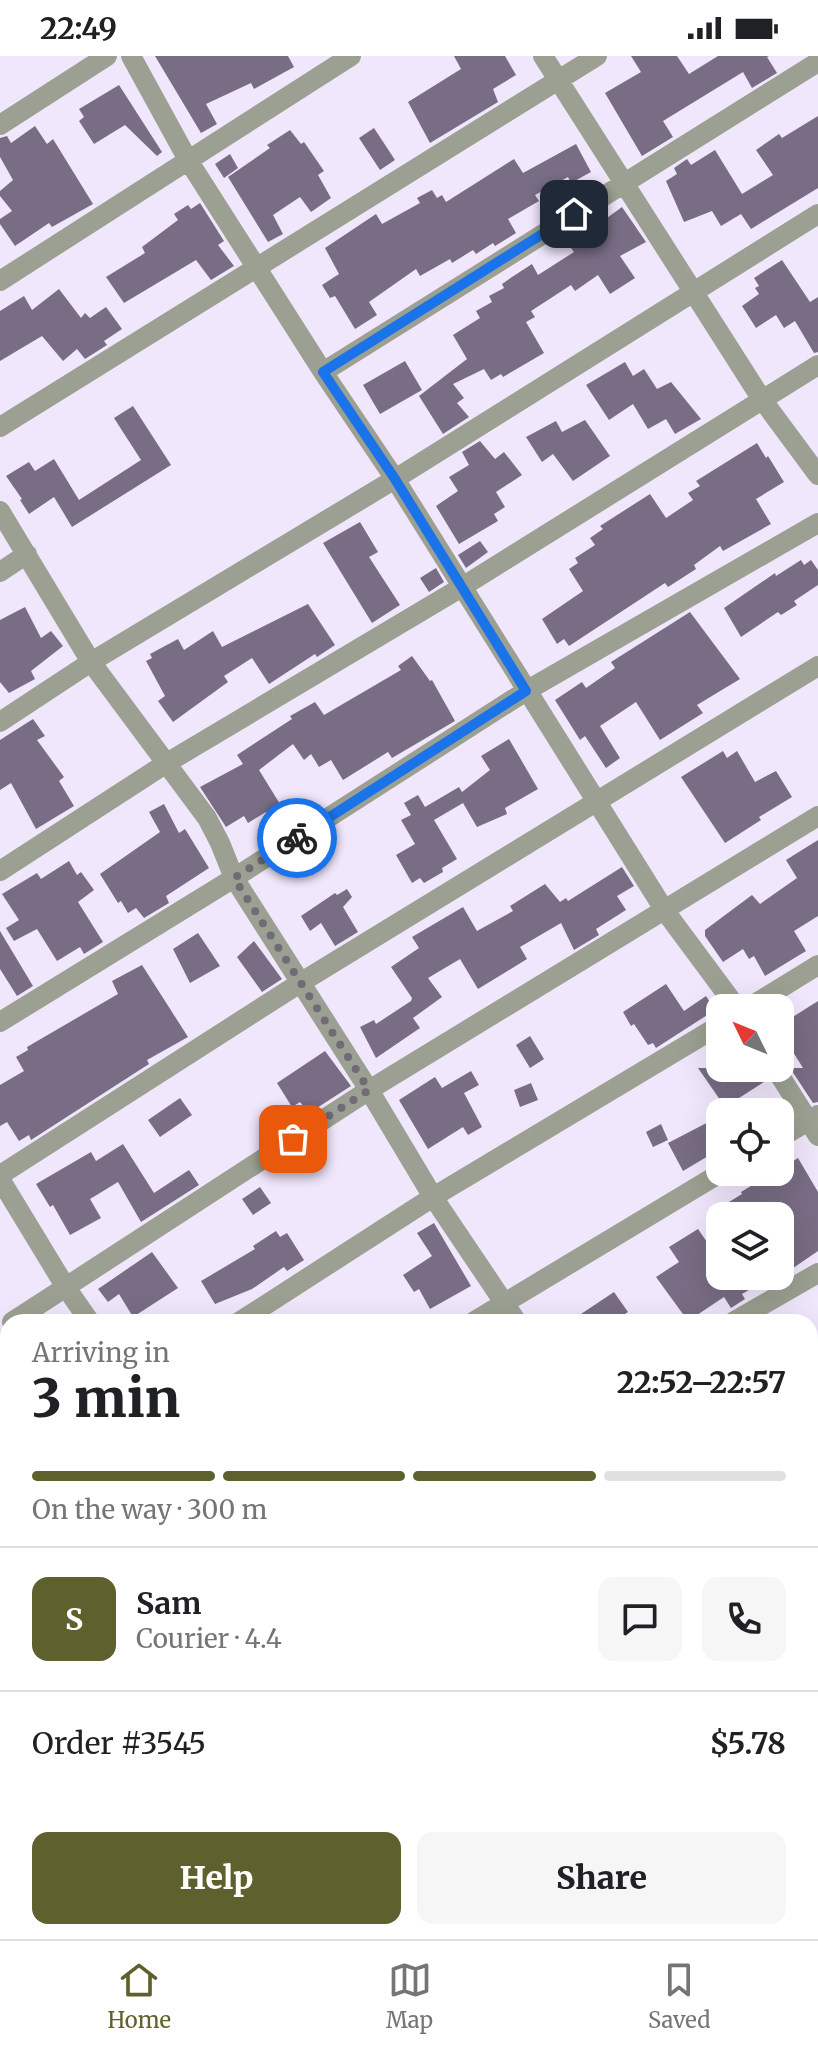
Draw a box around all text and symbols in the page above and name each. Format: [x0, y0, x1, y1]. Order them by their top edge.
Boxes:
text: 22:49 [40, 9, 117, 47]
pin [540, 180, 608, 248]
icon: home [552, 192, 596, 236]
courier [257, 798, 337, 878]
icon: bike [275, 816, 319, 860]
north arrow [706, 994, 794, 1082]
map controls [706, 994, 794, 1290]
button: locate [706, 1098, 794, 1186]
pin [259, 1105, 327, 1173]
icon: bag [271, 1117, 315, 1161]
button: layers [706, 1202, 794, 1290]
text: Arriving in [32, 1336, 170, 1369]
text: 22:52–22:57 [617, 1363, 786, 1401]
text: 3 min [32, 1366, 180, 1431]
text: On the way · 300 m [32, 1493, 267, 1526]
button: chat [598, 1577, 682, 1661]
button: phone [702, 1577, 786, 1661]
text: Sam [136, 1584, 201, 1622]
text: S [65, 1600, 83, 1638]
text: Courier · 4.4 [136, 1622, 282, 1655]
text: Order #3545 [32, 1724, 206, 1762]
text: $5.78 [710, 1724, 786, 1762]
button: Help [32, 1832, 401, 1924]
button: Share [417, 1832, 786, 1924]
tab: Home [108, 1958, 171, 2034]
tab: Map [386, 1958, 433, 2034]
tab: Saved [648, 1958, 710, 2034]

